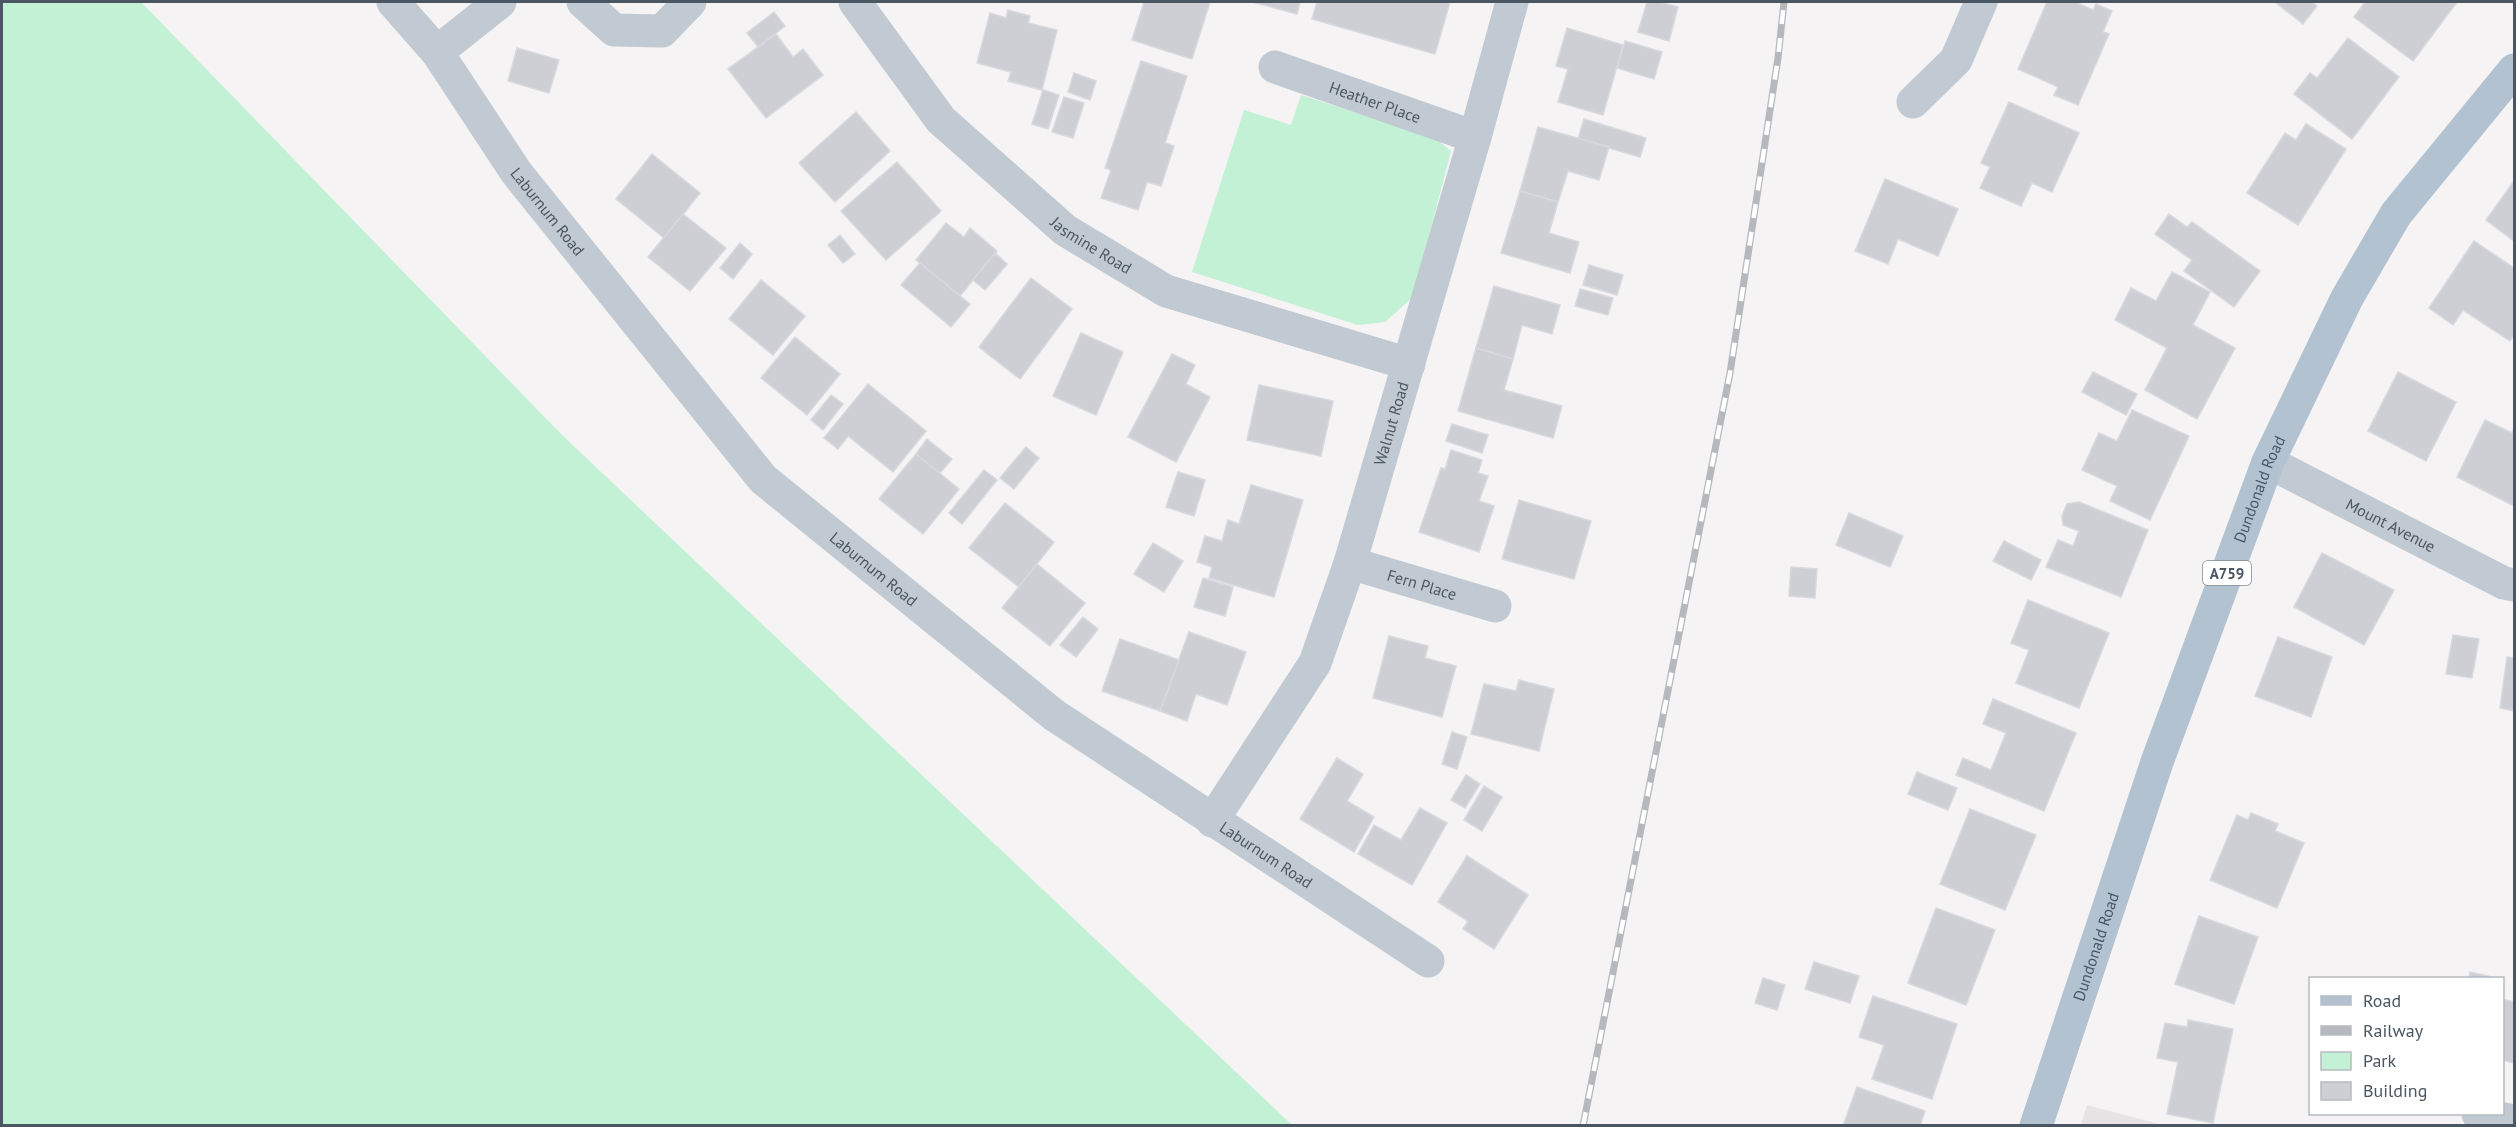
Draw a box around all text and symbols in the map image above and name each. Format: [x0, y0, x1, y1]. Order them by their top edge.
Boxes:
street label: Heather Place [1327, 77, 1423, 127]
street label: Laburnum Road [506, 164, 589, 260]
street label: Jasmine Road [1046, 211, 1135, 278]
street label: Walnut Road [1369, 379, 1413, 468]
street label: Dundonald Road [2229, 432, 2289, 545]
street label: Mount Avenue [2343, 494, 2439, 556]
street label: Laburnum Road [826, 527, 922, 610]
road number: A759 [2203, 561, 2251, 585]
street label: Fern Place [1385, 565, 1459, 604]
street label: Laburnum Road [1216, 817, 1316, 892]
street label: Dundonald Road [2068, 890, 2123, 1004]
legend [2309, 977, 2504, 1115]
text: Road [2363, 989, 2401, 1012]
text: Railway [2363, 1019, 2424, 1042]
text: Park [2363, 1049, 2396, 1072]
text: Building [2363, 1079, 2427, 1102]

